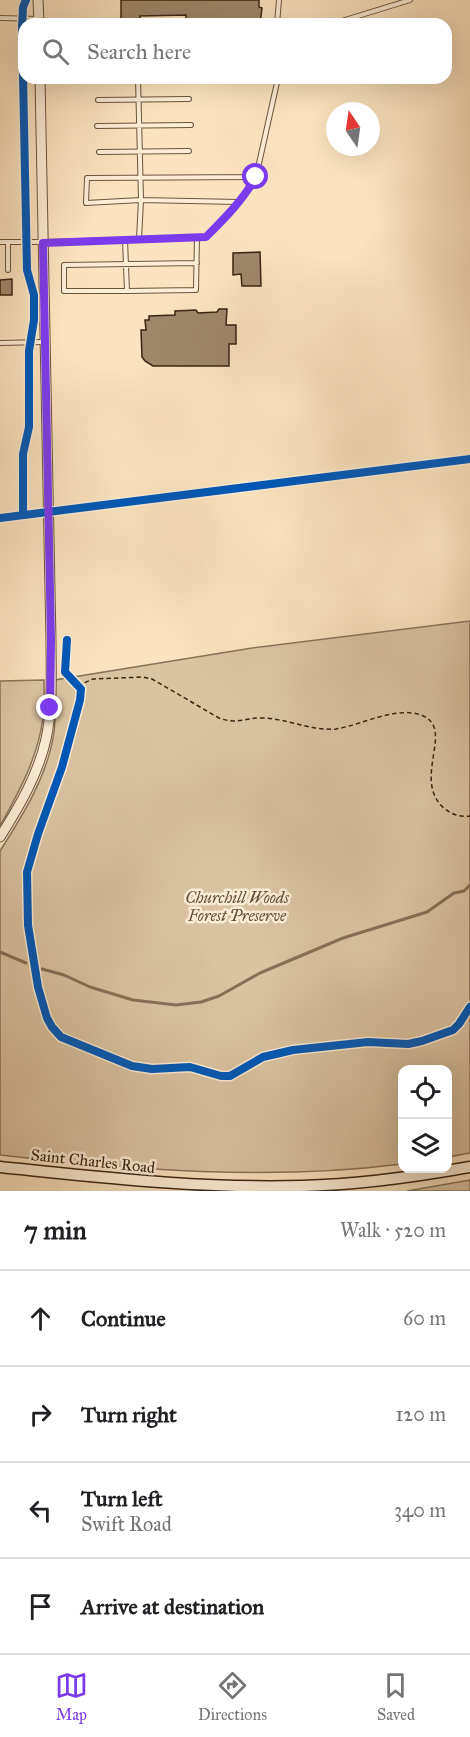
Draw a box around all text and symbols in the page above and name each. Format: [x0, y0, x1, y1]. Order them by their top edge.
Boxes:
search box [18, 18, 452, 84]
icon: search [39, 35, 72, 68]
text: Search here [87, 38, 191, 65]
north arrow [326, 102, 380, 156]
route start [242, 163, 268, 189]
route end [36, 694, 62, 720]
park label: Churchill Woods Forest Preserve [185, 888, 289, 925]
map controls [398, 1065, 452, 1173]
button: locate [398, 1065, 452, 1119]
button: layers [398, 1119, 452, 1173]
street label: Saint Charles Road [30, 1145, 156, 1177]
text: 7 min [24, 1214, 87, 1246]
text: Walk · 520 m [340, 1218, 446, 1242]
icon: ahead [24, 1302, 57, 1335]
text: Continue [81, 1305, 166, 1332]
text: 60 m [403, 1306, 446, 1330]
icon: right [24, 1398, 57, 1431]
text: Turn right [81, 1401, 177, 1428]
text: 120 m [395, 1402, 446, 1426]
text: Turn left [81, 1485, 163, 1512]
icon: left [24, 1494, 57, 1527]
text: 340 m [394, 1498, 446, 1522]
text: Swift Road [81, 1512, 172, 1536]
icon: arrive [24, 1590, 57, 1623]
text: Arrive at destination [81, 1593, 264, 1620]
tab: Map [55, 1669, 88, 1724]
tab: Directions [198, 1669, 267, 1724]
tab: Saved [377, 1669, 415, 1724]

